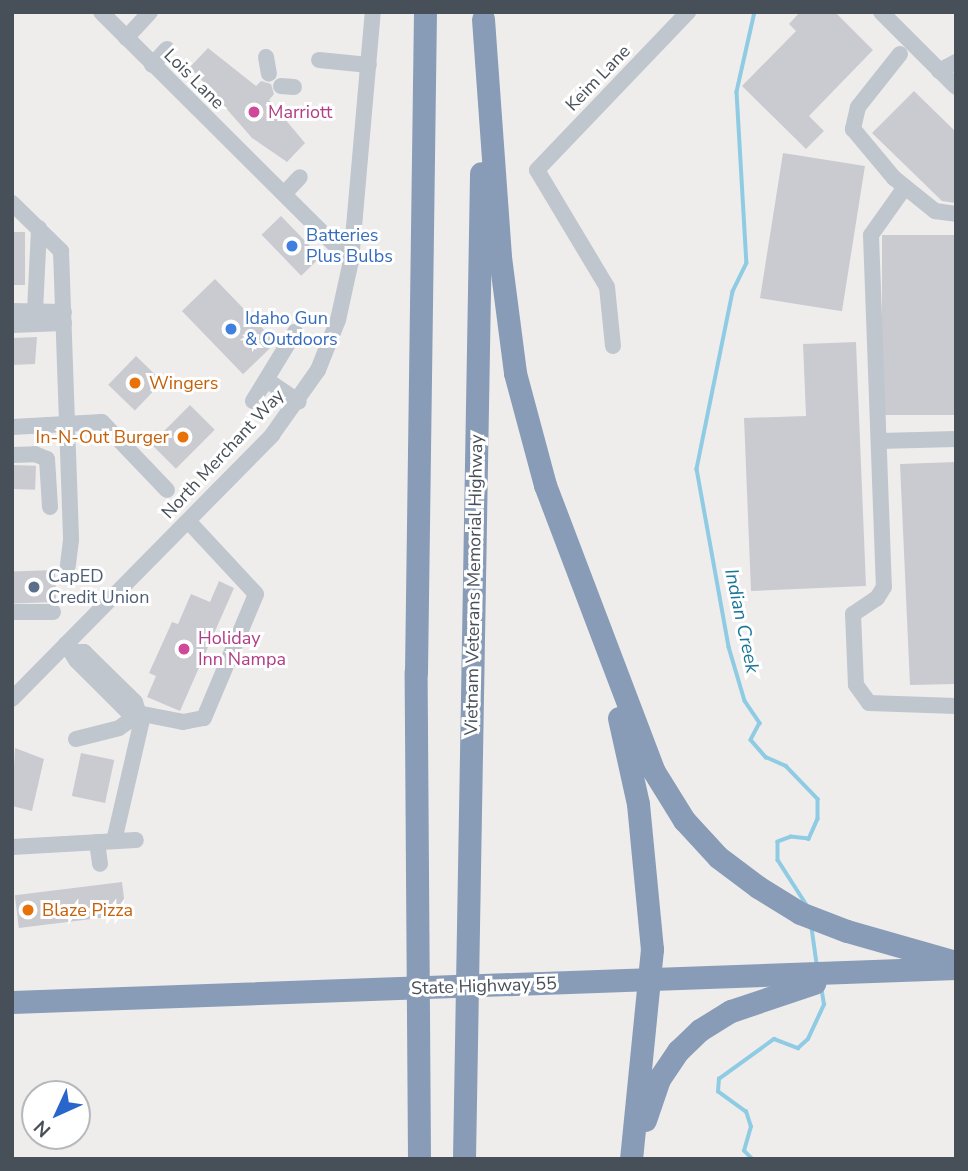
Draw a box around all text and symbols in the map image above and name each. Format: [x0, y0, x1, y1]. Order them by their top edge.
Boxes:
street label: Keim Lane [561, 40, 635, 116]
street label: Lois Lane [159, 44, 229, 114]
place label: Marriott [268, 101, 332, 123]
marker: Marriott [246, 104, 262, 120]
place label: Batteries Plus Bulbs [306, 225, 393, 268]
marker: Batteries Plus Bulbs [284, 238, 300, 254]
place label: Idaho Gun & Outdoors [245, 308, 338, 350]
marker: Idaho Gun & Outdoors [223, 321, 239, 337]
place label: Wingers [149, 372, 218, 394]
marker: Wingers [127, 375, 143, 391]
street label: North Merchant Way [157, 385, 289, 523]
place label: In-N-Out Burger [36, 426, 169, 448]
marker: In-N-Out Burger [175, 429, 191, 445]
street label: Vietnam Veterans Memorial Highway [461, 434, 487, 736]
place label: CapED Credit Union [48, 566, 149, 608]
water label: Indian Creek [719, 567, 763, 675]
marker: CapED Credit Union [26, 579, 42, 595]
place label: Holiday Inn Nampa [198, 628, 286, 670]
marker: Holiday Inn Nampa [176, 641, 192, 657]
place label: Blaze Pizza [42, 899, 133, 921]
marker: Blaze Pizza [20, 902, 36, 918]
street label: State Highway 55 [411, 973, 557, 999]
north arrow [21, 1080, 91, 1150]
text: N [28, 1114, 57, 1143]

